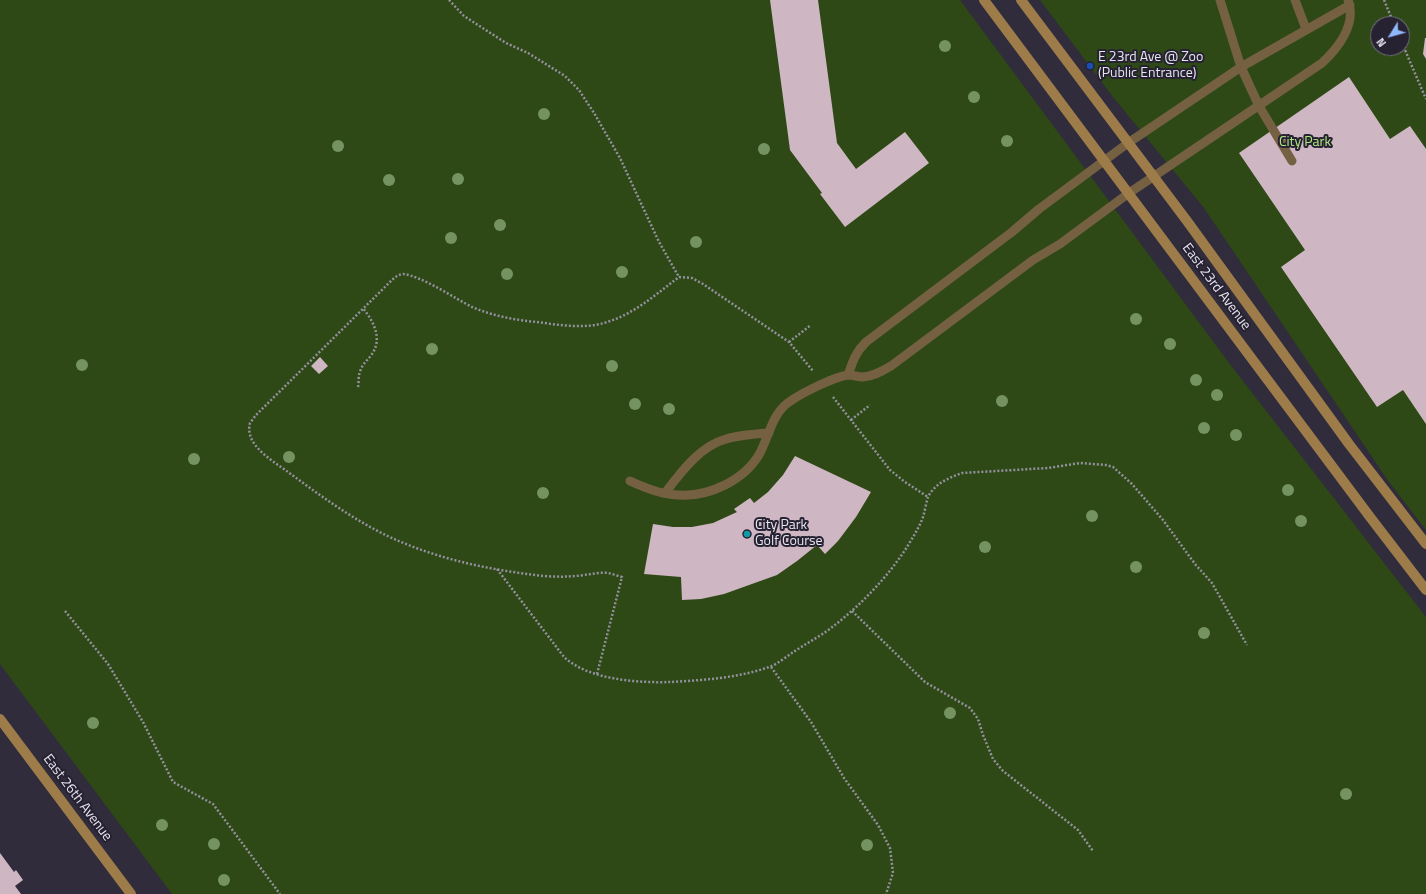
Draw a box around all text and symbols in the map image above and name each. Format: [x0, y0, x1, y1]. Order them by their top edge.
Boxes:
north arrow [1370, 16, 1410, 56]
text: N [1373, 35, 1390, 50]
place label: E 23rd Ave @ Zoo (Public Entrance) [1098, 50, 1203, 82]
marker: E 23rd Ave @ Zoo (Public Entrance) [1085, 61, 1095, 71]
park label: City Park [1279, 135, 1331, 151]
street label: East 23rd Avenue [1178, 240, 1254, 334]
place label: City Park Golf Course [755, 518, 823, 550]
marker: City Park Golf Course [742, 529, 752, 539]
street label: East 26th Avenue [39, 751, 115, 845]

